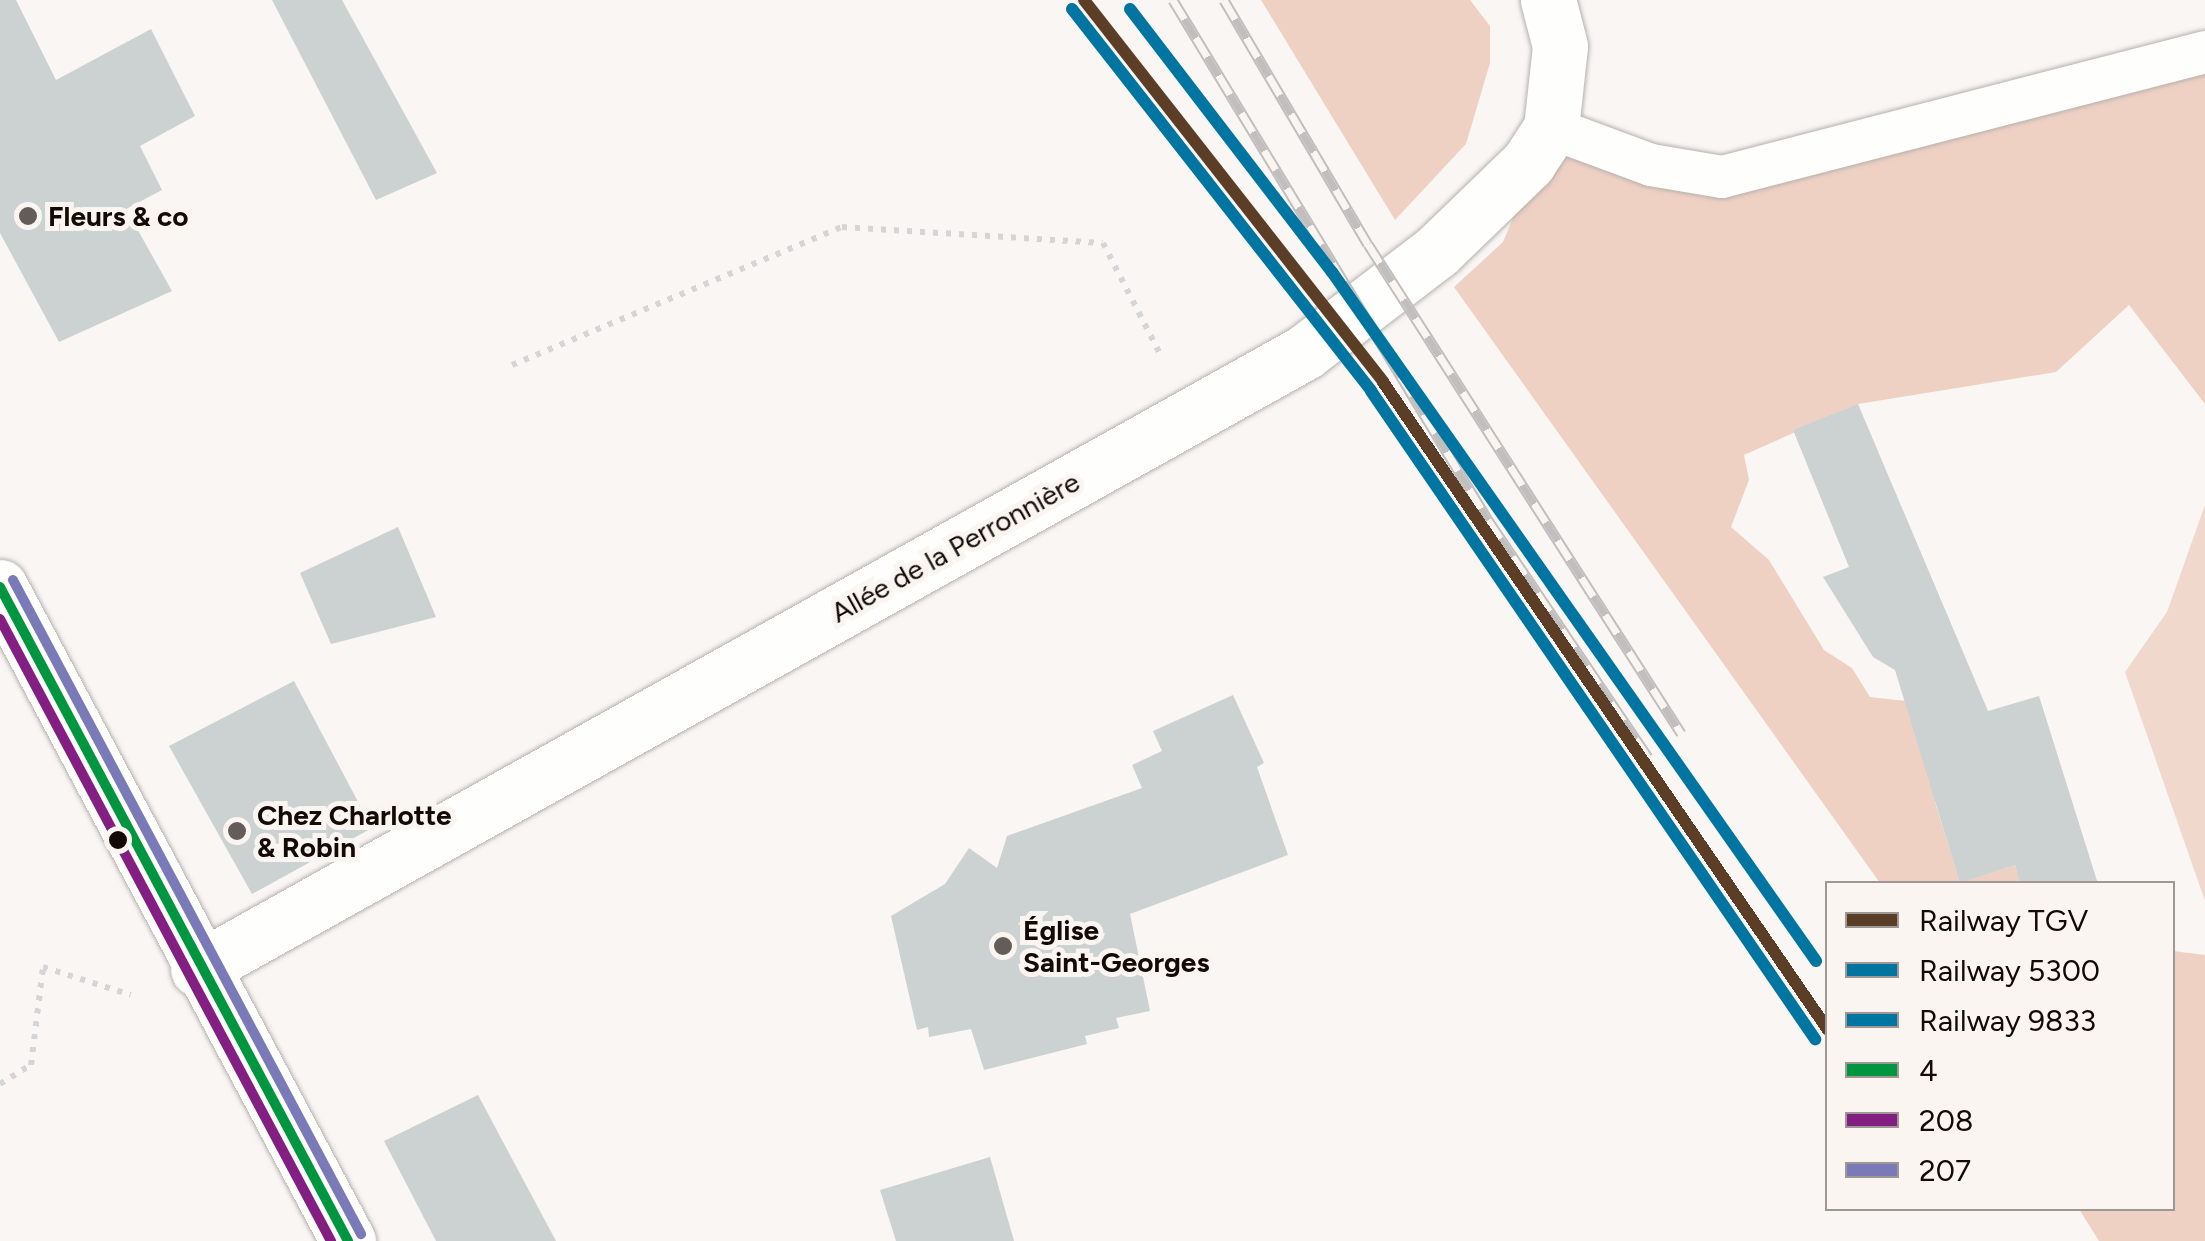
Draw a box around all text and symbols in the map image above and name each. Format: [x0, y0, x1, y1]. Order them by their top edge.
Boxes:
place label: Fleurs & co [48, 199, 188, 233]
marker: Fleurs & co [17, 205, 39, 227]
street label: Allée de la Perronnière [825, 465, 1085, 629]
place label: Chez Charlotte & Robin [257, 798, 452, 864]
marker: Chez Charlotte & Robin [226, 820, 248, 842]
unlabelled marker [108, 830, 128, 850]
legend [1825, 881, 2175, 1211]
text: Railway TGV [1919, 902, 2088, 939]
place label: Église Saint-Georges [1023, 913, 1209, 979]
marker: Église Saint-Georges [992, 935, 1014, 957]
text: Railway 5300 [1919, 952, 2100, 989]
text: Railway 9833 [1919, 1002, 2096, 1039]
text: 4 [1919, 1052, 1938, 1089]
text: 208 [1919, 1102, 1973, 1139]
text: 207 [1919, 1152, 1971, 1189]

